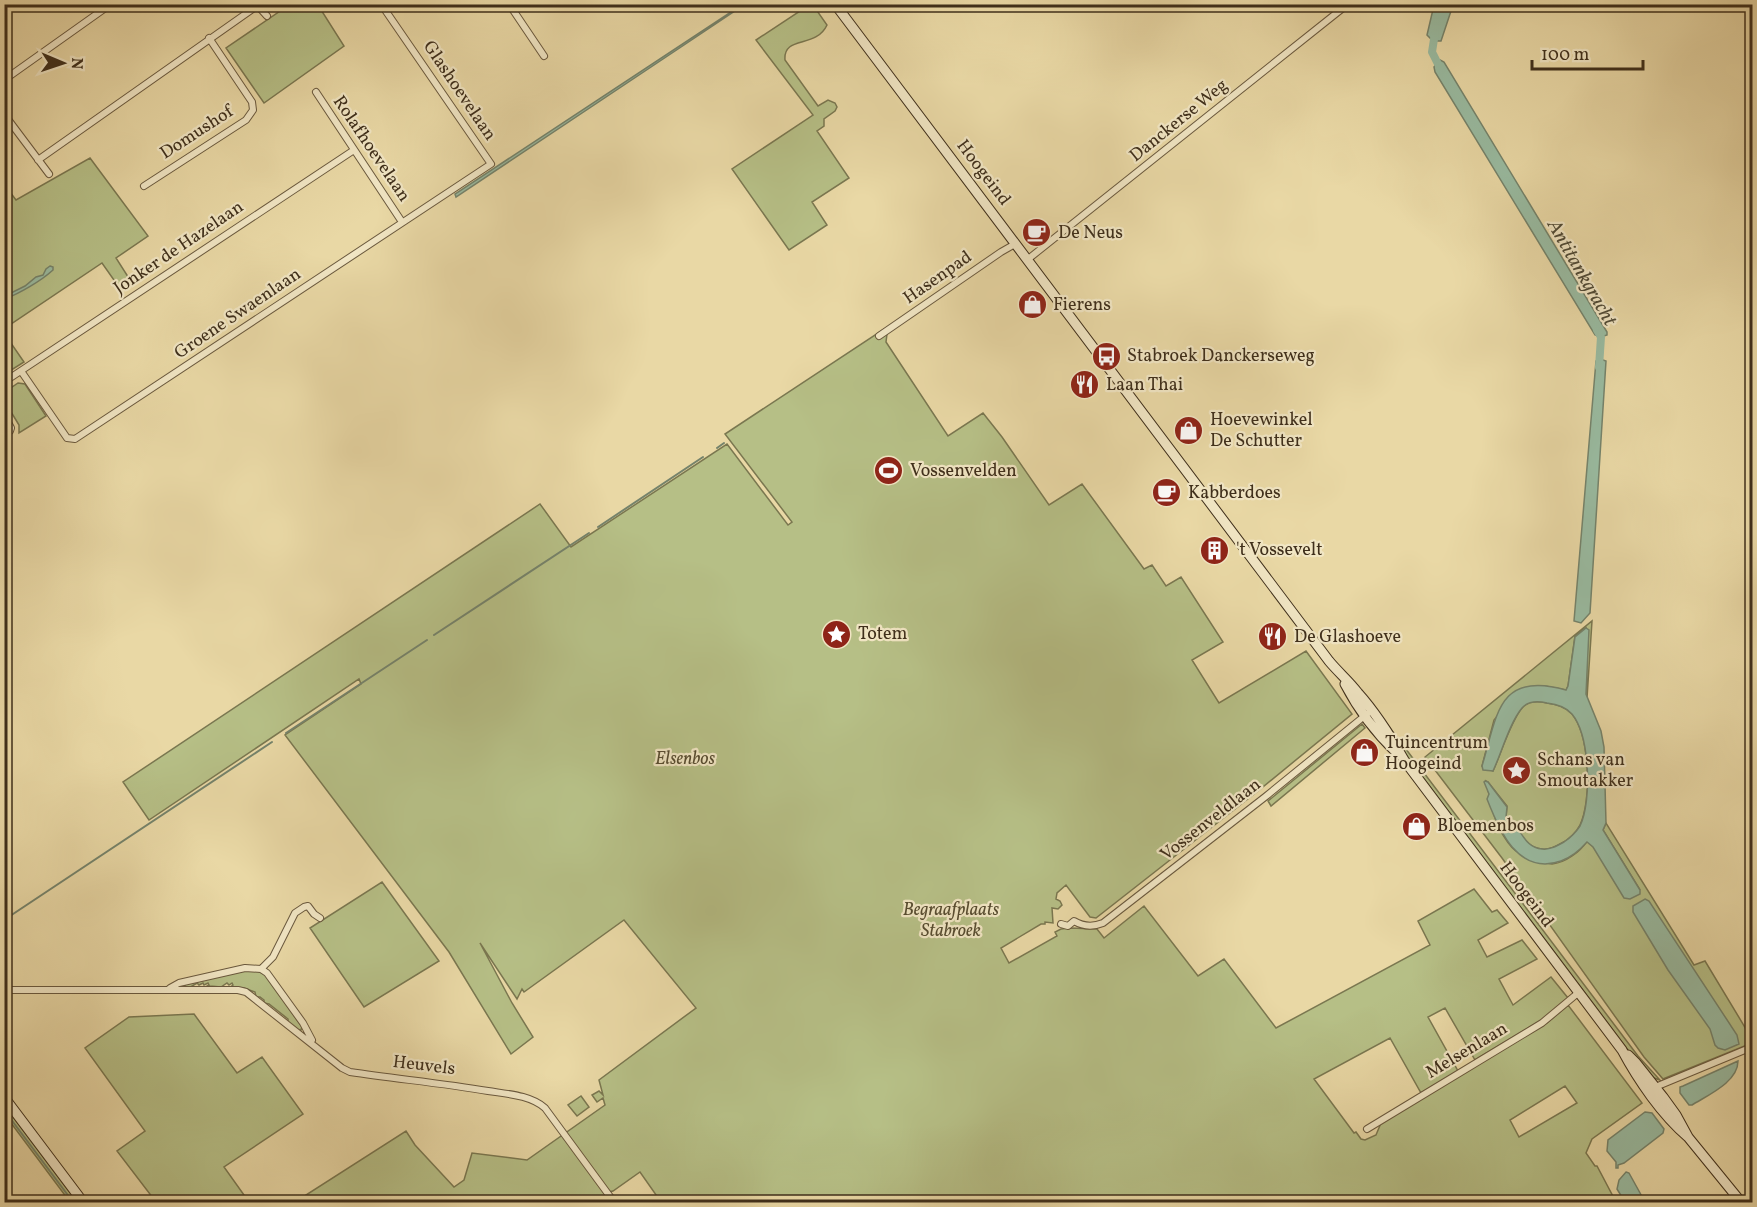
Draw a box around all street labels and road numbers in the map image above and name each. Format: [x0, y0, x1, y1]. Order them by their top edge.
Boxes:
street label: Glashoevelaan [416, 36, 502, 146]
street label: Danckerse Weg [1125, 74, 1233, 168]
street label: Rolafhoevelaan [326, 91, 416, 207]
street label: Domushof [155, 99, 240, 166]
street label: Hoogeind [950, 135, 1016, 211]
street label: Jonker de Hazelaan [109, 195, 249, 301]
street label: Hasenpad [898, 245, 978, 311]
street label: Groene Swaenlaan [170, 262, 306, 366]
street label: Vossenveldlaan [1155, 773, 1267, 867]
street label: Hoogeind [1493, 857, 1559, 933]
street label: Melsenlaan [1421, 1017, 1513, 1085]
street label: Heuvels [391, 1050, 457, 1082]

